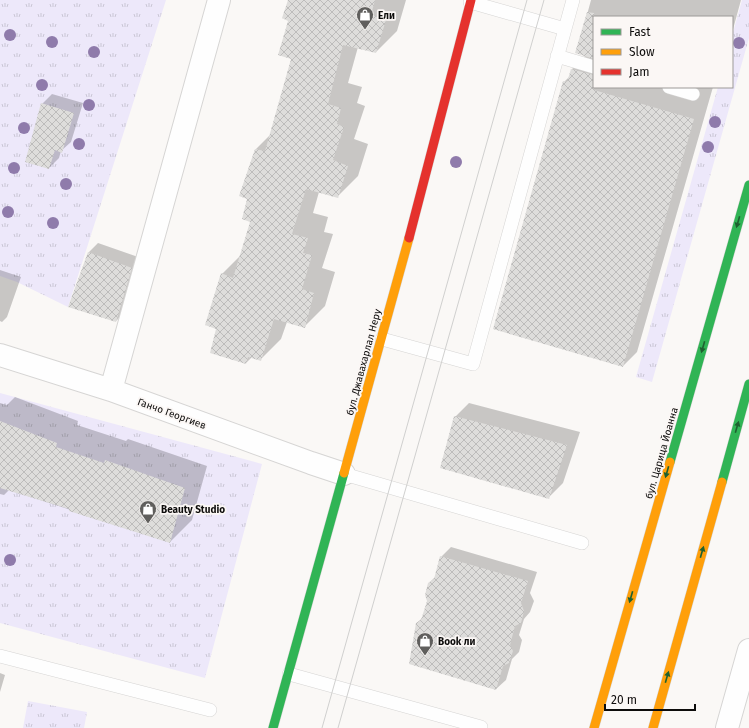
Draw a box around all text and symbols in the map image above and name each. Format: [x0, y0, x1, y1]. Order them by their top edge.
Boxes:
shop icon: Ели [355, 5, 375, 30]
place label: Ели [378, 10, 395, 22]
legend [593, 16, 733, 88]
text: Fast [629, 25, 651, 39]
text: Slow [629, 45, 655, 59]
text: Jam [629, 65, 649, 79]
one-way arrow [735, 216, 741, 228]
street label: бул. Джавахарлал Неру [344, 308, 384, 417]
one-way arrow [700, 341, 706, 353]
street label: Ганчо Георгиев [136, 396, 208, 432]
street label: бул. Царица Йоанна [642, 406, 681, 500]
one-way arrow [734, 420, 740, 432]
one-way arrow [664, 466, 670, 478]
shop icon: Beauty Studio [138, 499, 158, 524]
place label: Beauty Studio [161, 504, 225, 516]
one-way arrow [699, 546, 705, 558]
one-way arrow [628, 591, 634, 603]
shop icon: Book ли [415, 631, 435, 656]
place label: Book ли [438, 636, 475, 648]
one-way arrow [664, 671, 670, 683]
scale bar [605, 686, 695, 712]
text: 20 m [611, 693, 637, 707]

